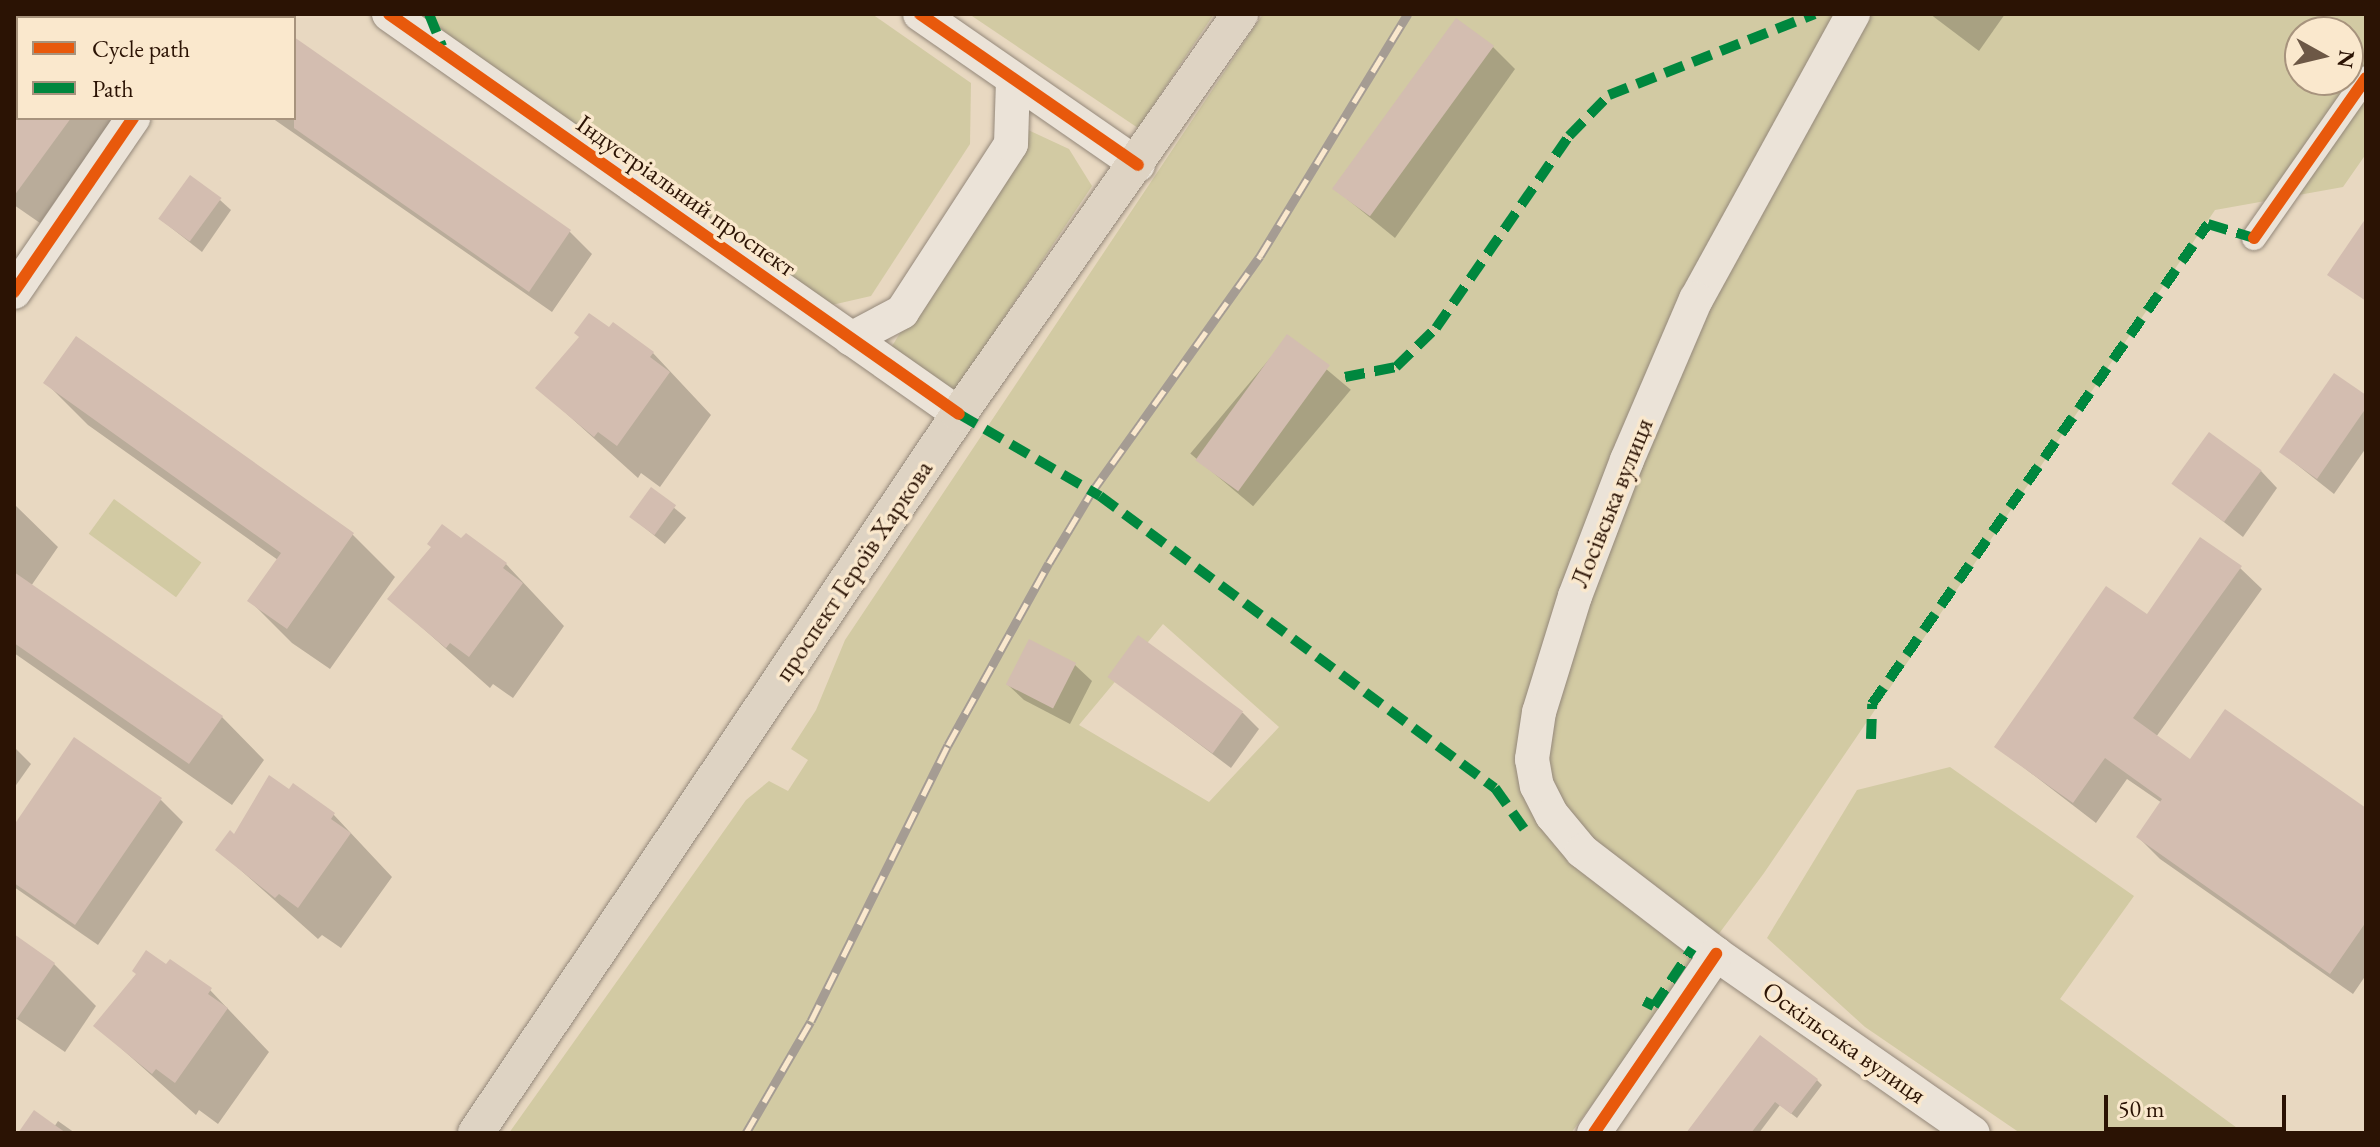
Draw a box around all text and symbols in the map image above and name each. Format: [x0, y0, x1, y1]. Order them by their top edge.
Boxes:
legend [16, 16, 296, 120]
north arrow [2284, 16, 2364, 96]
text: Cycle path [92, 33, 190, 64]
text: N [2331, 48, 2362, 70]
text: Path [92, 73, 134, 104]
street label: Індустріальний проспект [570, 108, 802, 284]
street label: Лосівська вулиця [1564, 414, 1660, 592]
street label: проспект Героїв Харкова [768, 455, 940, 687]
street label: Оскільська вулиця [1756, 975, 1932, 1111]
scale bar [2108, 1079, 2290, 1129]
text: 50 m [2118, 1093, 2165, 1124]

